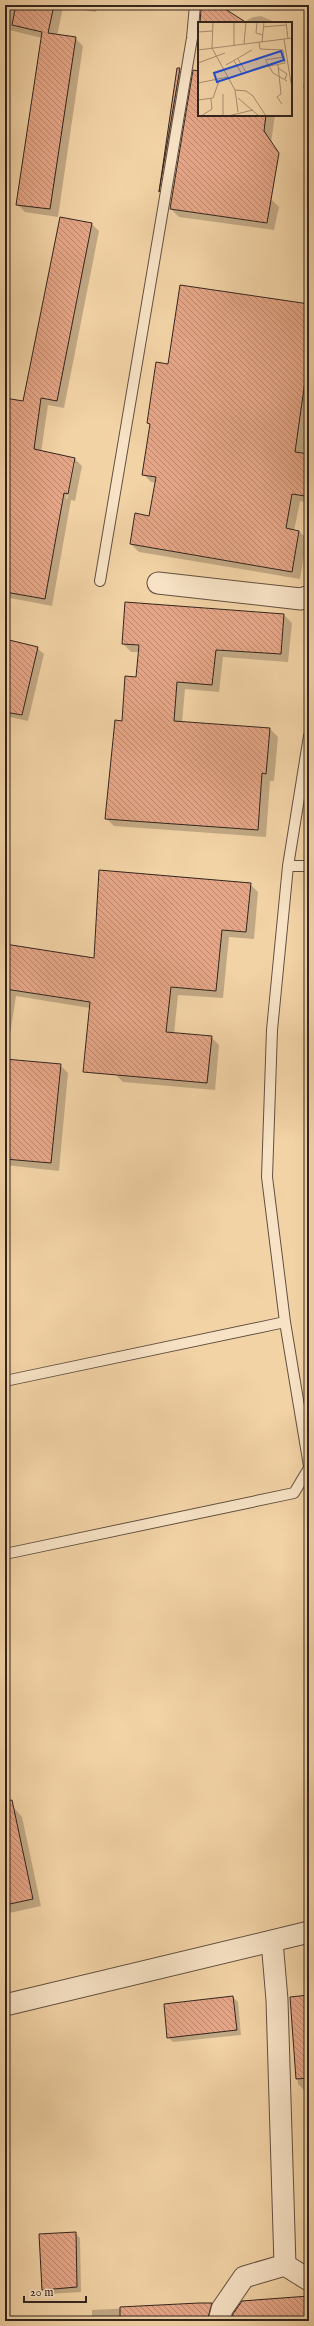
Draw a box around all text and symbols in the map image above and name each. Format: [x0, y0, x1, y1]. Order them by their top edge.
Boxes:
inset map [198, 22, 292, 116]
scale bar [24, 2278, 86, 2304]
text: 20 m [30, 2285, 53, 2300]

